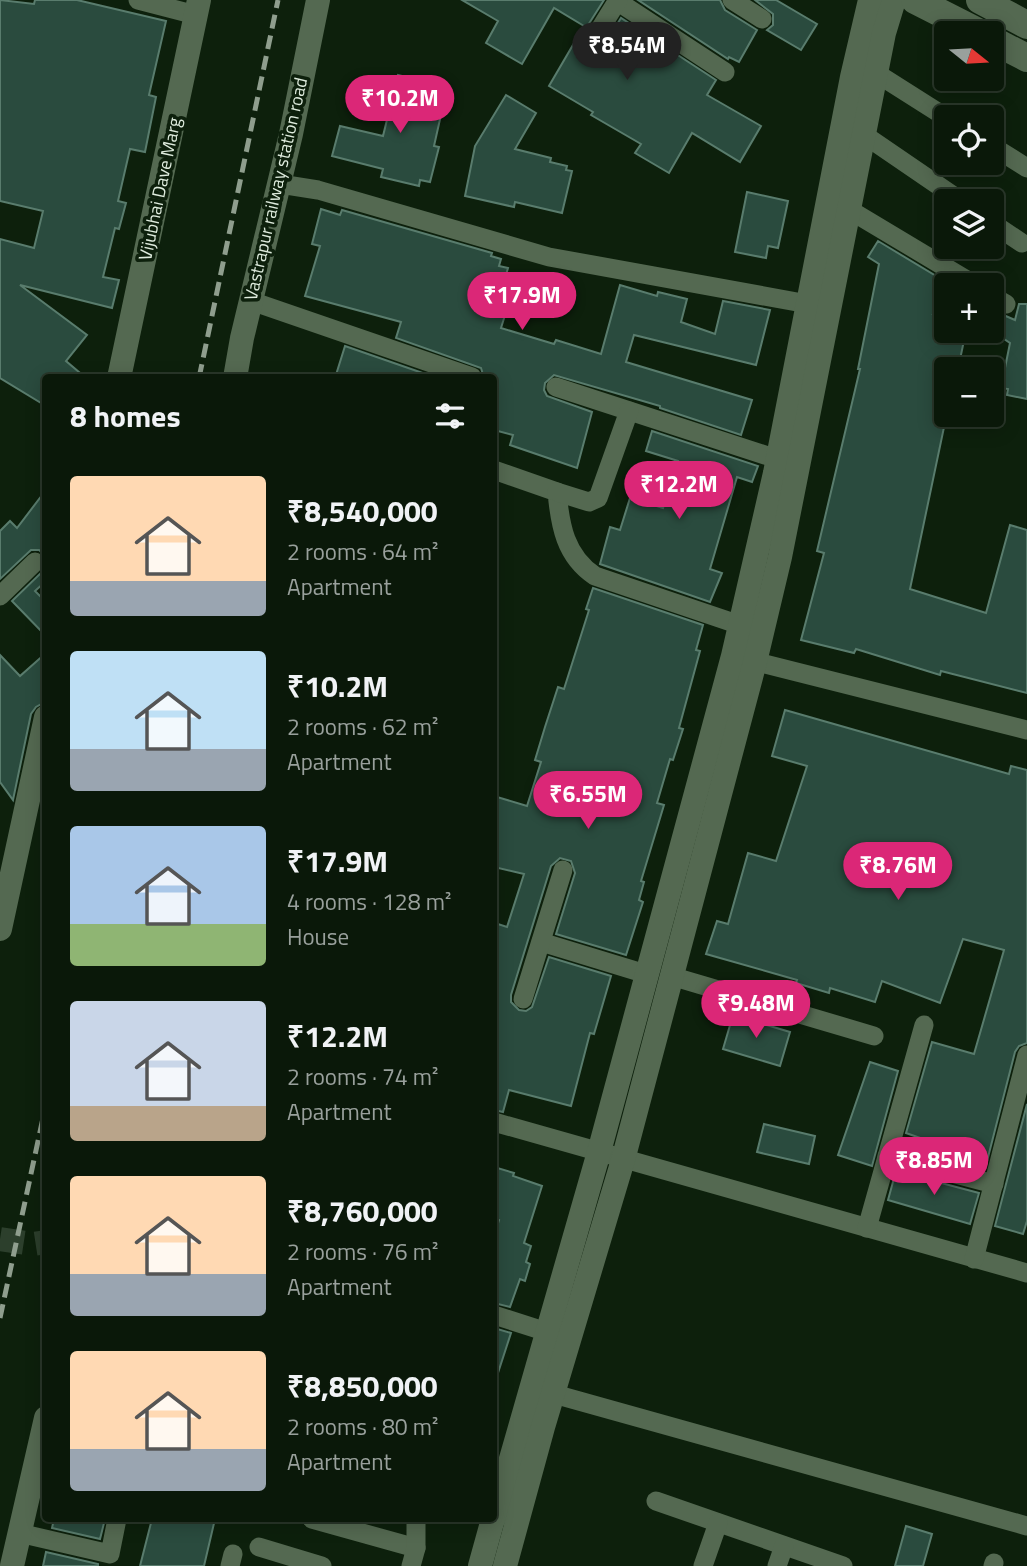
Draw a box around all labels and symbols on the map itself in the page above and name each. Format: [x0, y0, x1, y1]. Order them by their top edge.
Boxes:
north arrow [934, 21, 1004, 91]
pin: ₹8.54M [570, 22, 684, 82]
street label: Vastrapur railway station road [237, 75, 314, 303]
pin: ₹10.2M [343, 76, 457, 135]
street label: Vijubhai Dave Marg [131, 115, 188, 263]
pin: ₹17.9M [465, 272, 579, 332]
pin: ₹12.2M [622, 462, 736, 521]
pin: ₹6.55M [531, 772, 645, 831]
pin: ₹8.76M [841, 842, 955, 902]
pin: ₹9.48M [699, 981, 813, 1040]
pin: ₹8.85M [877, 1138, 991, 1197]

